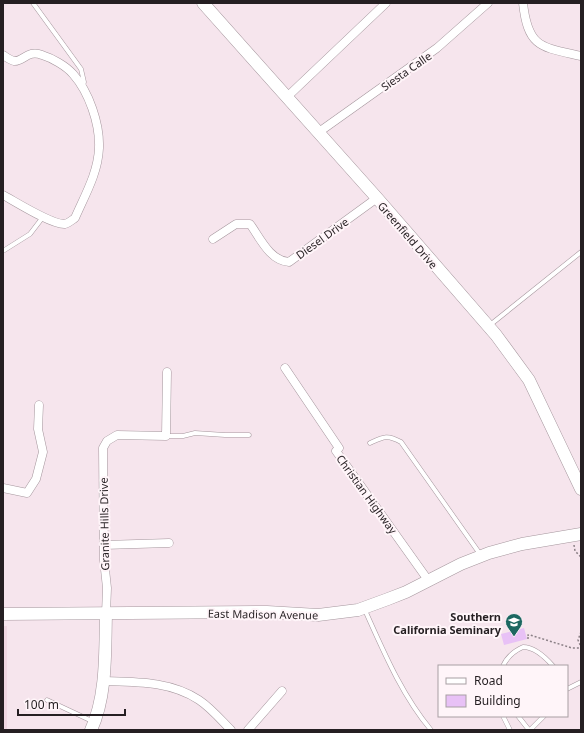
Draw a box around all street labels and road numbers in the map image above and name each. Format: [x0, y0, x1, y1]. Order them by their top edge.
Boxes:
street label: Siesta Calle [378, 48, 434, 94]
street label: Greenfield Drive [375, 198, 441, 272]
street label: Diesel Drive [293, 214, 351, 262]
street label: Christian Highway [333, 452, 401, 537]
street label: Granite Hills Drive [96, 477, 112, 571]
street label: East Madison Avenue [208, 606, 318, 622]

